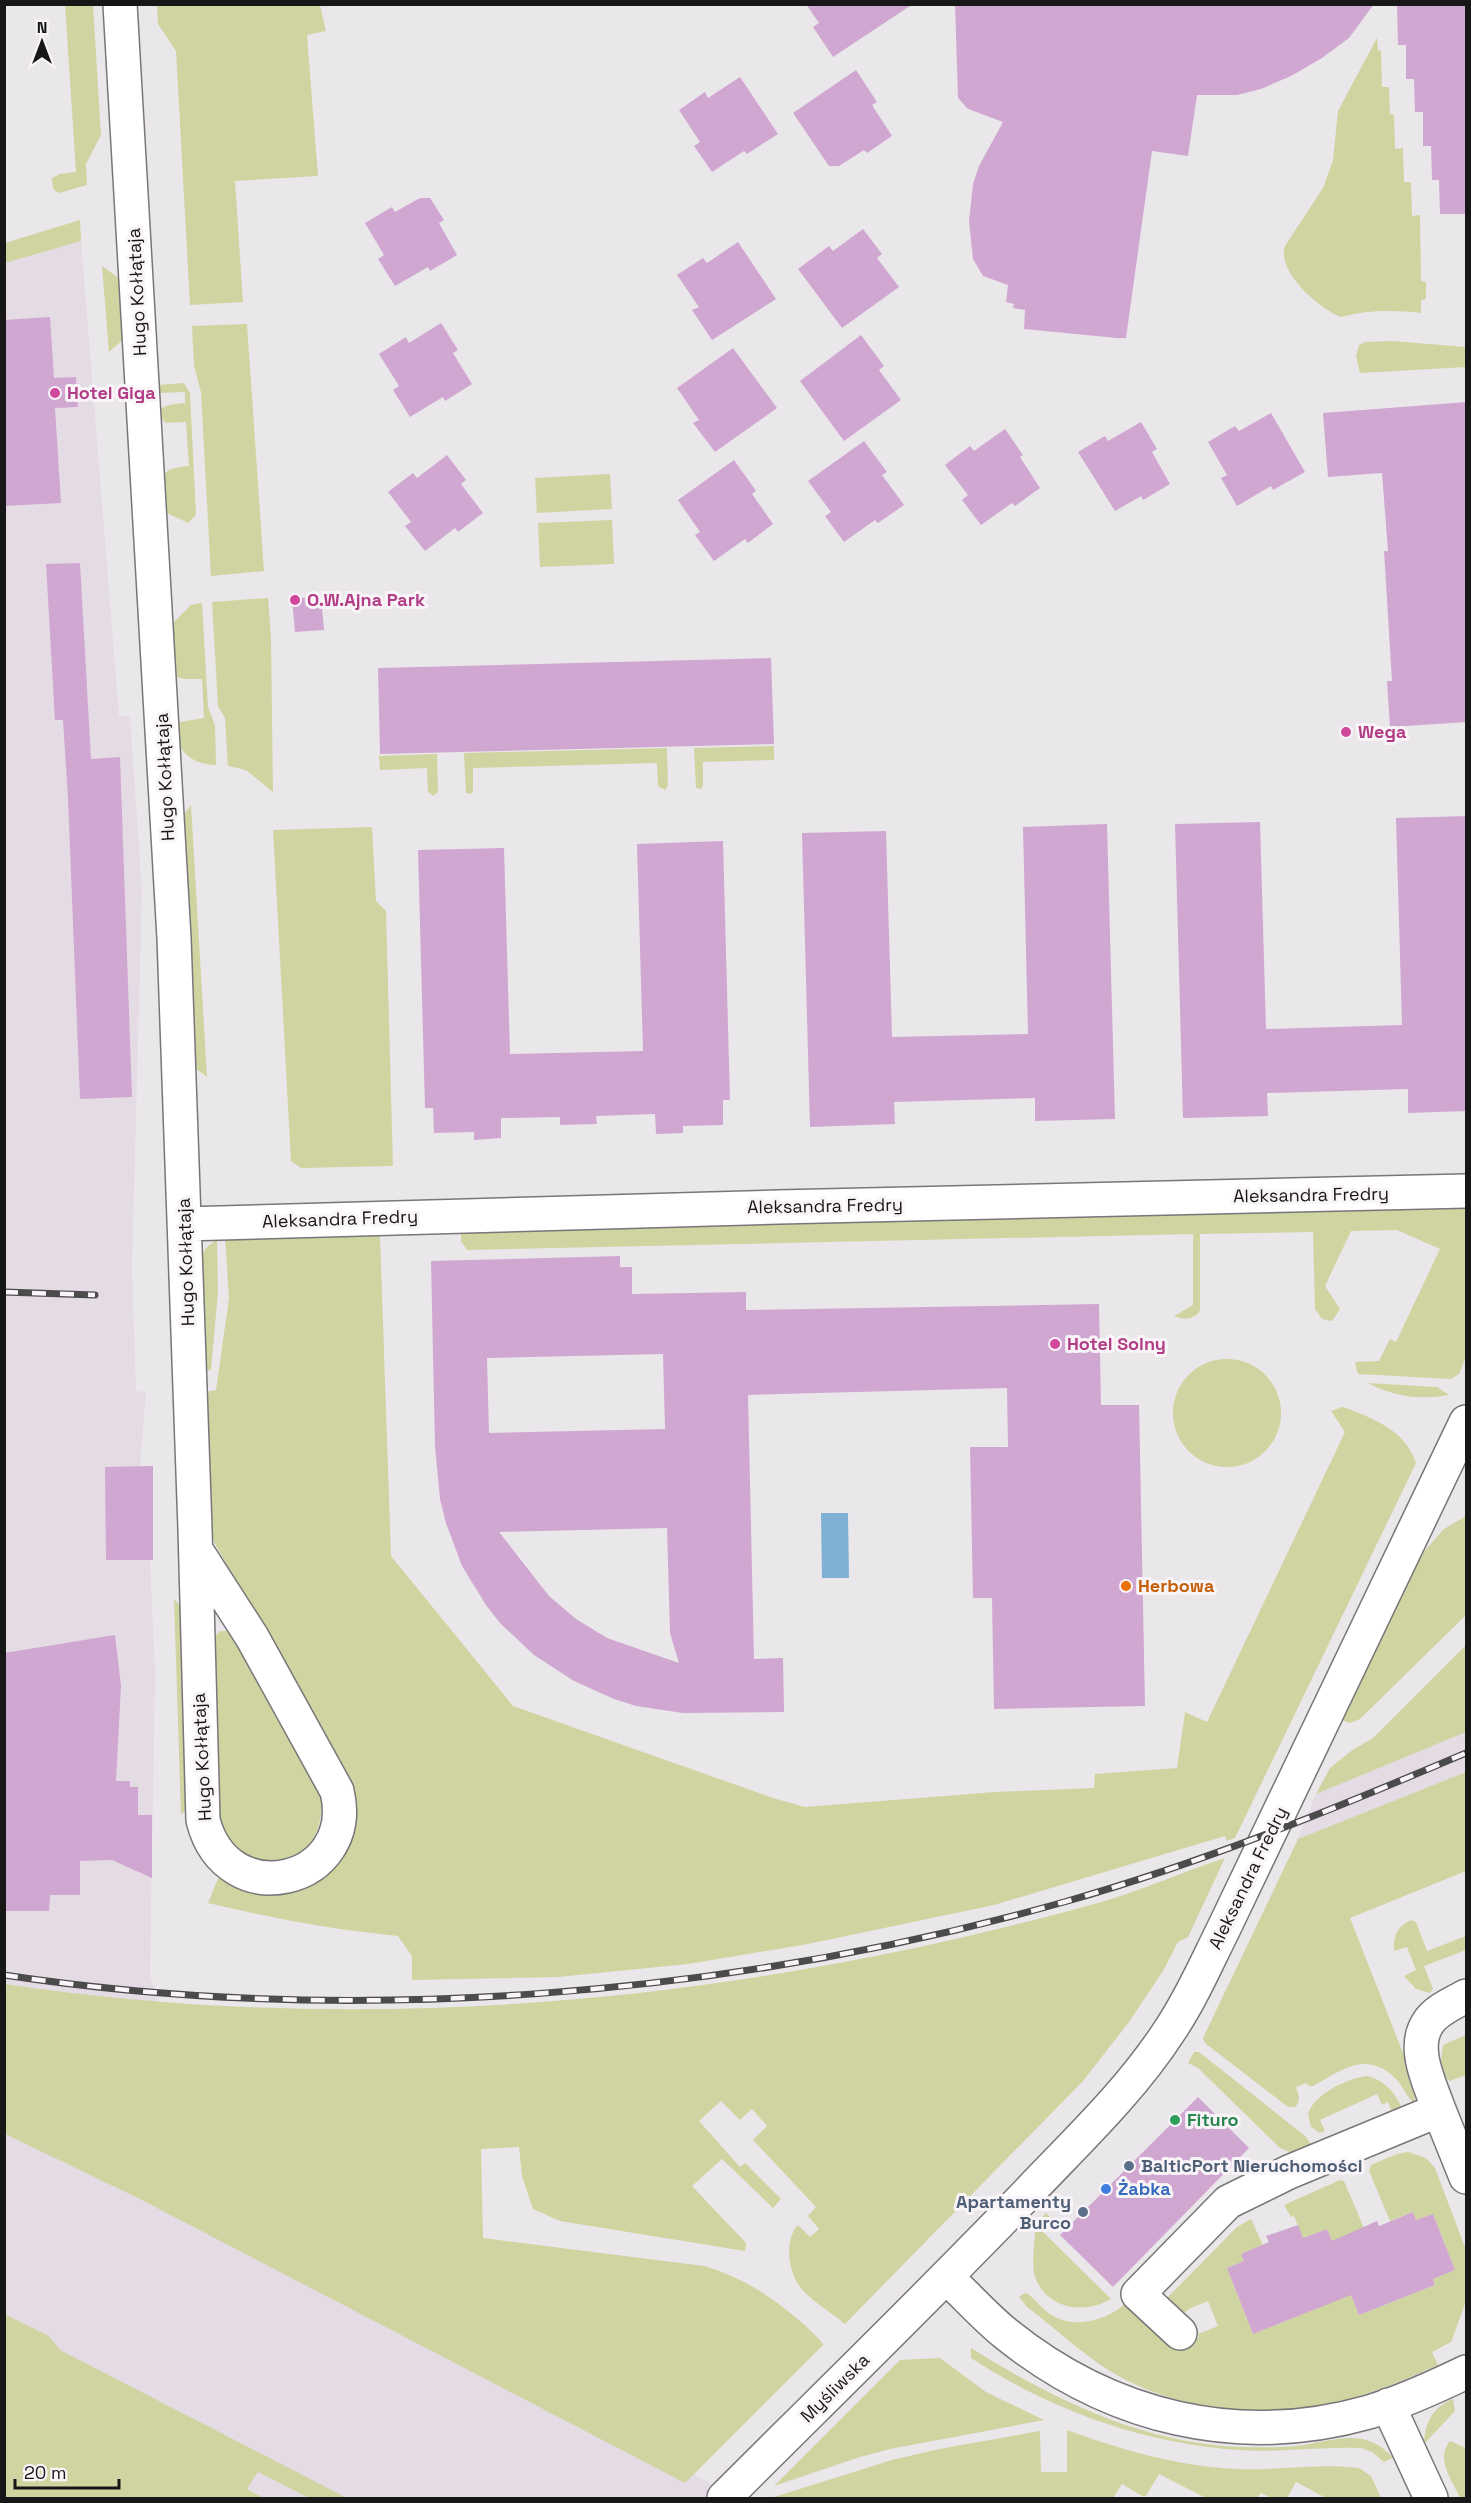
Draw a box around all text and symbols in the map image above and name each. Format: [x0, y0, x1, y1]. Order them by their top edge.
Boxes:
north arrow [12, 12, 72, 72]
text: N [37, 17, 47, 38]
street label: Hugo Kołłątaja [122, 227, 151, 357]
place label: Hotel Giga [67, 381, 156, 404]
marker: Hotel Giga [48, 386, 62, 400]
place label: O.W.Ajna Park [307, 588, 425, 611]
marker: O.W.Ajna Park [288, 593, 302, 607]
street label: Hugo Kołłątaja [150, 712, 179, 842]
place label: Wega [1358, 720, 1407, 743]
marker: Wega [1339, 725, 1353, 739]
street label: Aleksandra Fredry [1233, 1182, 1389, 1207]
street label: Aleksandra Fredry [747, 1193, 903, 1218]
street label: Hugo Kołłątaja [172, 1197, 199, 1327]
street label: Aleksandra Fredry [262, 1204, 418, 1233]
place label: Hotel Solny [1067, 1332, 1166, 1355]
marker: Hotel Solny [1048, 1337, 1062, 1351]
place label: Herbowa [1138, 1574, 1215, 1597]
marker: Herbowa [1119, 1579, 1133, 1593]
street label: Hugo Kołłątaja [187, 1692, 216, 1822]
street label: Aleksandra Fredry [1203, 1803, 1292, 1953]
place label: Fituro [1187, 2108, 1239, 2131]
marker: Fituro [1168, 2113, 1182, 2127]
place label: BalticPort Nieruchomości [1141, 2154, 1363, 2177]
marker: BalticPort Nieruchomości [1122, 2159, 1136, 2173]
place label: Żabka [1118, 2177, 1171, 2200]
marker: Żabka [1099, 2182, 1113, 2196]
place label: Apartamenty Burco [956, 2190, 1071, 2234]
marker: Apartamenty Burco [1076, 2205, 1090, 2219]
street label: Myśliwska [795, 2348, 874, 2427]
scale bar [15, 2452, 118, 2490]
text: 20 m [24, 2461, 67, 2484]

